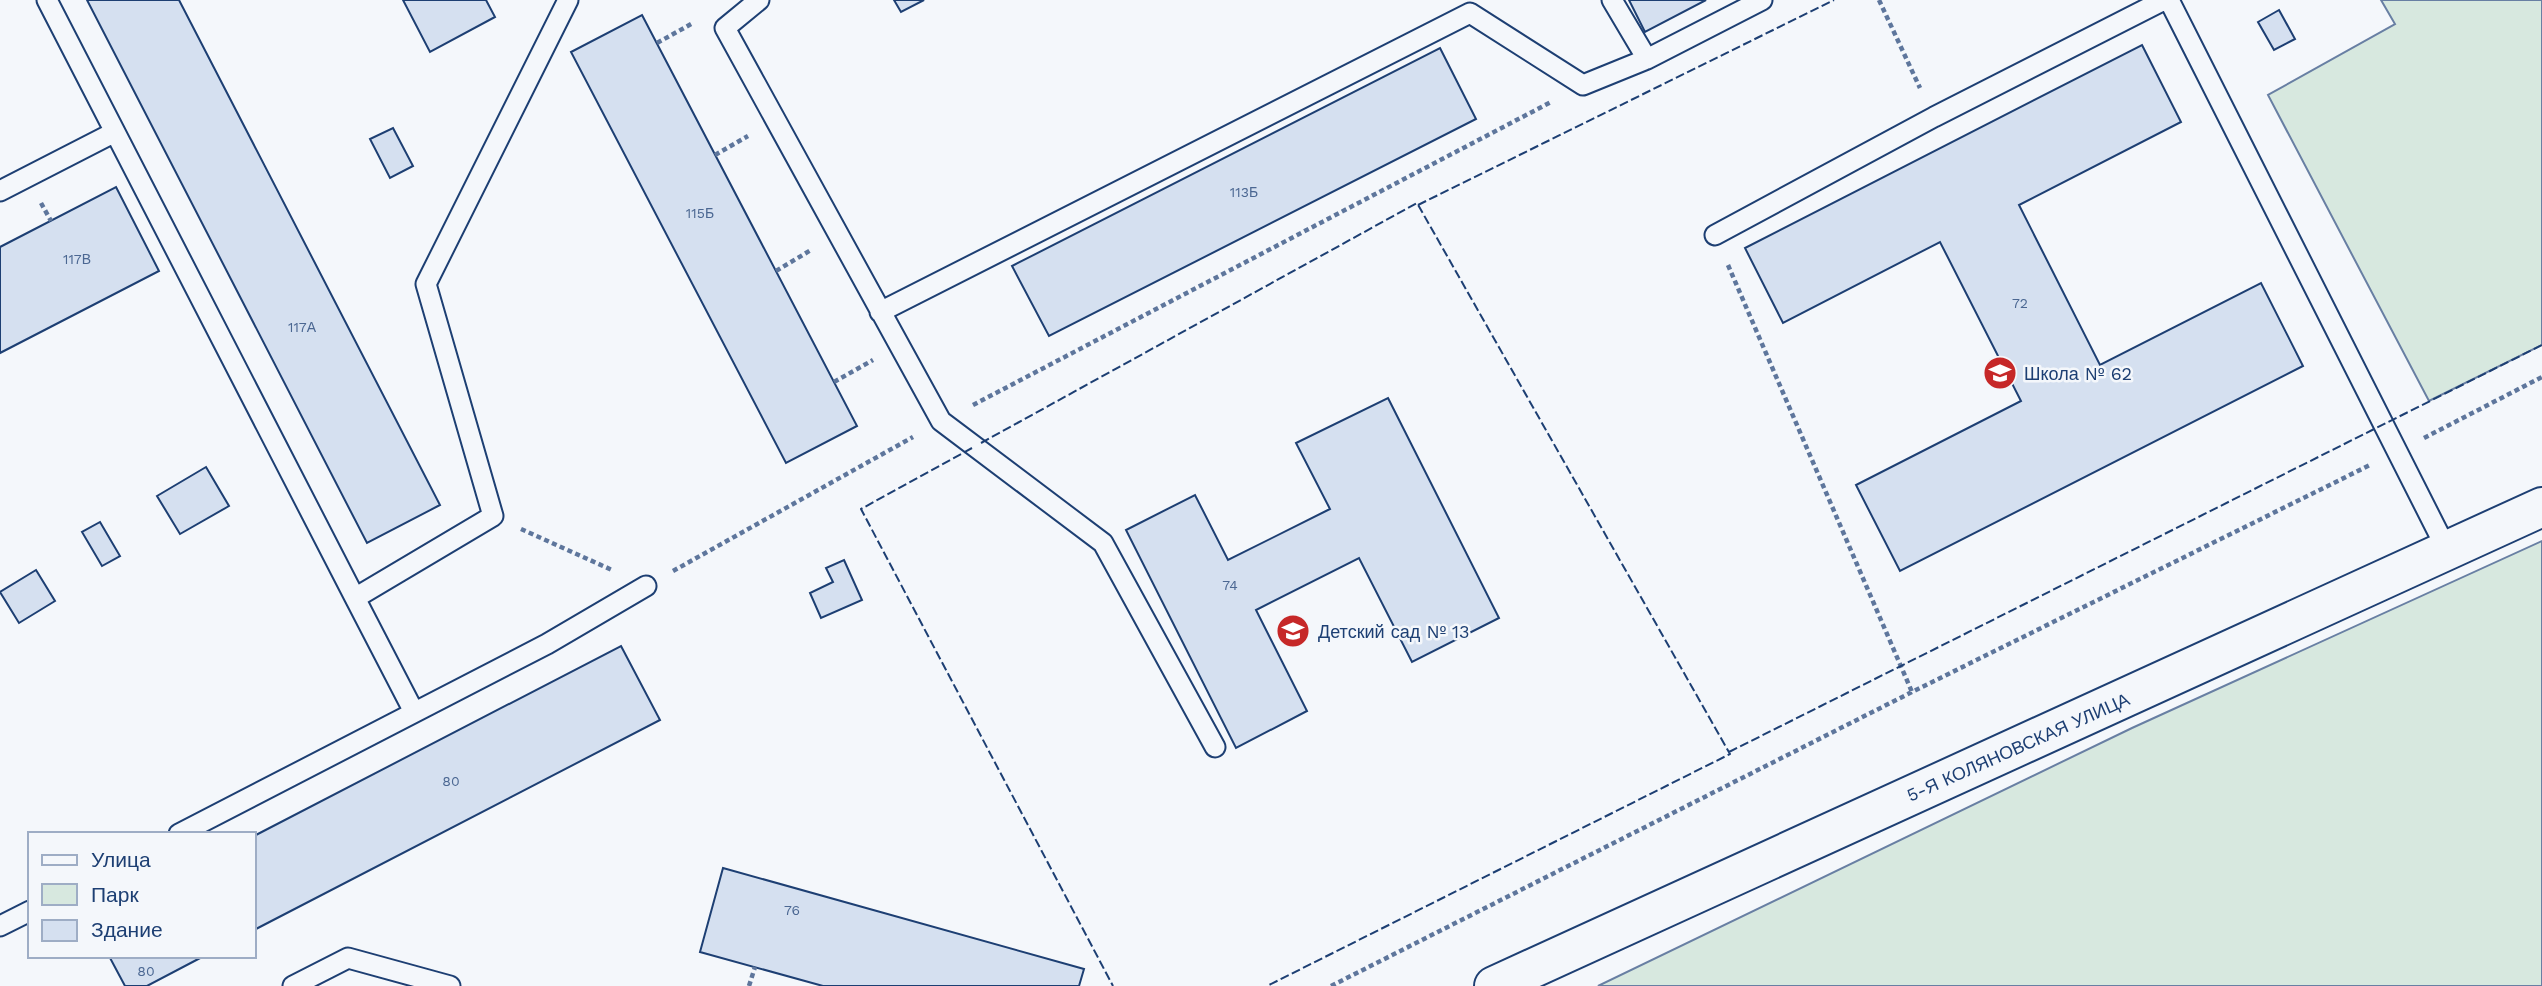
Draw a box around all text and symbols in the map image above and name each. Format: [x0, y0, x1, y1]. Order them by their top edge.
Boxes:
house number: 113Б [1230, 184, 1258, 200]
house number: 115Б [686, 205, 714, 221]
house number: 117В [63, 251, 91, 267]
house number: 72 [2012, 295, 2028, 311]
house number: 117А [288, 319, 317, 335]
school or university icon: Школа № 62 [1981, 354, 2019, 392]
place label: Школа № 62 [2024, 363, 2132, 384]
house number: 74 [1222, 577, 1238, 593]
school or university icon: Детский сад № 13 [1274, 612, 1312, 650]
place label: Детский сад № 13 [1318, 621, 1469, 642]
street label: 5-Я КОЛЯНОВСКАЯ УЛИЦА [1903, 688, 2133, 806]
house number: 80 [442, 773, 460, 789]
legend [28, 832, 256, 958]
text: Улица [91, 847, 151, 872]
text: Парк [91, 882, 139, 907]
house number: 76 [784, 902, 800, 918]
text: Здание [91, 917, 163, 942]
house number: 80 [137, 963, 155, 979]

